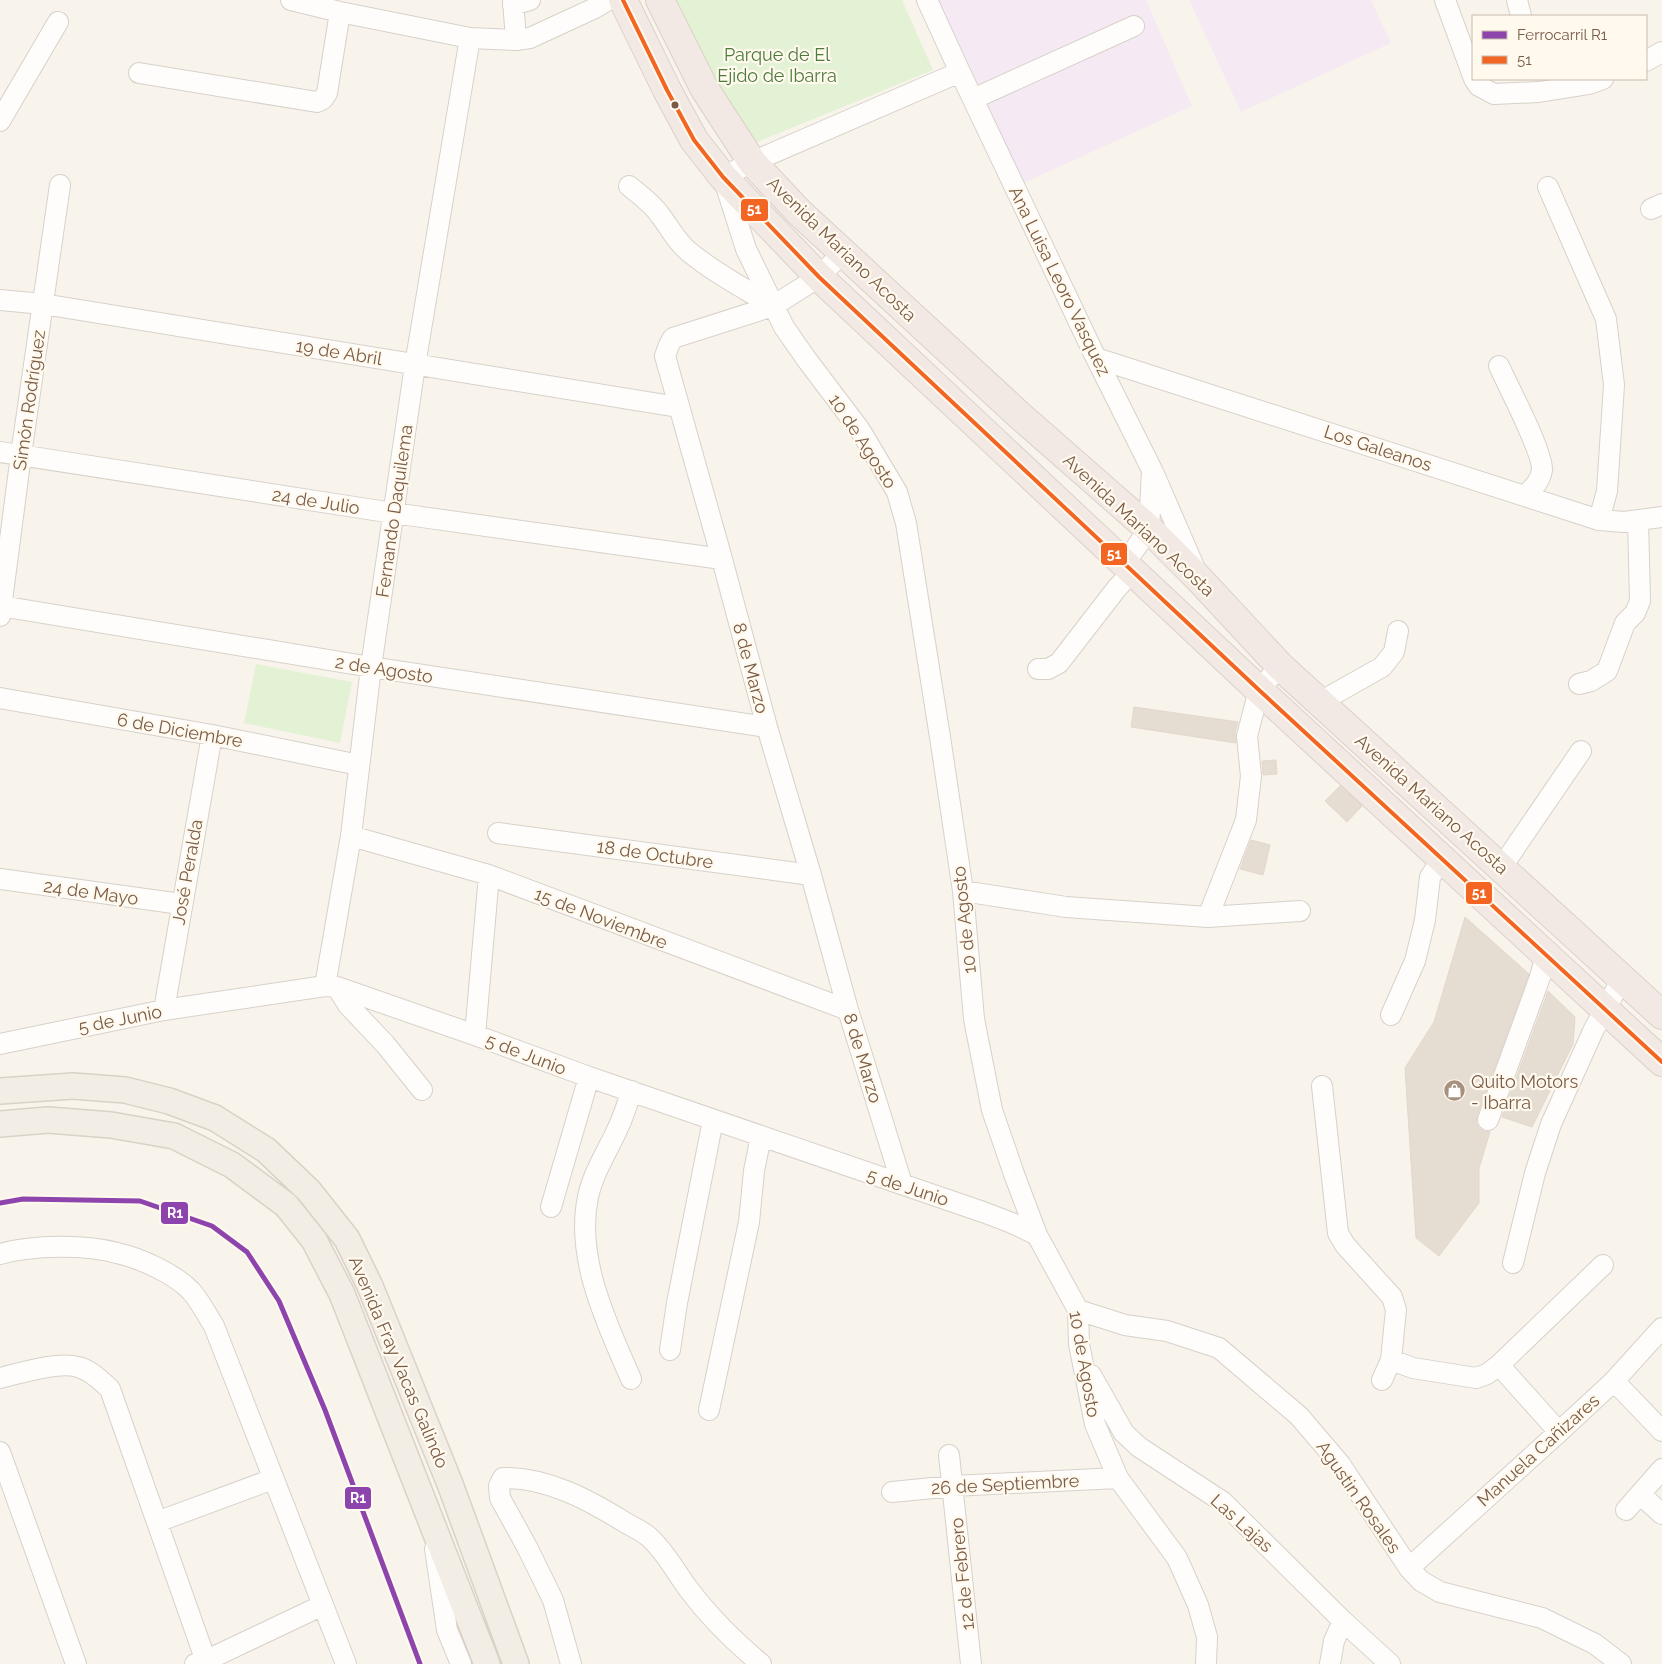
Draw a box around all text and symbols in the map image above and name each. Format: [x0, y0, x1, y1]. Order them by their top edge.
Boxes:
legend [1472, 15, 1647, 80]
text: Ferrocarril R1 [1517, 26, 1608, 44]
park label: Parque de El Ejido de Ibarra [717, 44, 837, 86]
text: 51 [1517, 51, 1532, 69]
unlabelled marker [670, 100, 680, 110]
street label: Avenida Mariano Acosta [763, 172, 921, 326]
street label: Ana Luisa Leoro Vasquez [1005, 183, 1115, 379]
line badge: 51 [740, 198, 769, 222]
text: 51 [747, 201, 761, 217]
street label: Simón Rodríguez [9, 328, 49, 472]
street label: 19 de Abril [294, 335, 384, 369]
street label: 10 de Agosto [825, 390, 901, 492]
street label: Los Galeanos [1321, 421, 1435, 475]
street label: Fernando Daquilema [371, 423, 417, 599]
street label: Avenida Mariano Acosta [1059, 449, 1219, 601]
street label: 24 de Julio [271, 484, 362, 518]
line badge: 51 [1100, 542, 1128, 566]
text: 51 [1107, 546, 1121, 562]
street label: 8 de Marzo [729, 620, 773, 716]
street label: 2 de Agosto [334, 651, 435, 687]
street label: 6 de Diciembre [116, 709, 245, 751]
street label: Avenida Mariano Acosta [1351, 730, 1513, 878]
street label: José Peralda [167, 818, 207, 926]
street label: 18 de Octubre [596, 835, 715, 873]
street label: 10 de Agosto [948, 865, 980, 975]
street label: 24 de Mayo [42, 875, 140, 909]
line badge: 51 [1465, 881, 1493, 905]
street label: 15 de Noviembre [531, 883, 671, 953]
text: 51 [1472, 885, 1486, 901]
street label: 5 de Junio [76, 1001, 164, 1037]
street label: 8 de Marzo [839, 1011, 887, 1106]
street label: 5 de Junio [483, 1029, 570, 1079]
place label: Quito Motors - Ibarra [1471, 1071, 1578, 1113]
shop icon: Quito Motors - Ibarra [1443, 1079, 1467, 1103]
street label: 5 de Junio [864, 1164, 952, 1210]
line badge: R1 [160, 1201, 189, 1225]
text: R1 [167, 1205, 183, 1221]
street label: Avenida Fray Vacas Galindo [345, 1253, 453, 1471]
street label: 10 de Agosto [1065, 1309, 1105, 1419]
street label: Manuela Cañizares [1473, 1389, 1604, 1510]
street label: Agustin Rosales [1312, 1437, 1406, 1557]
street label: 26 de Septiembre [930, 1470, 1080, 1498]
line badge: R1 [344, 1486, 372, 1510]
text: R1 [350, 1490, 366, 1506]
street label: Las Lajas [1207, 1490, 1278, 1557]
street label: 12 de Febrero [946, 1516, 978, 1631]

